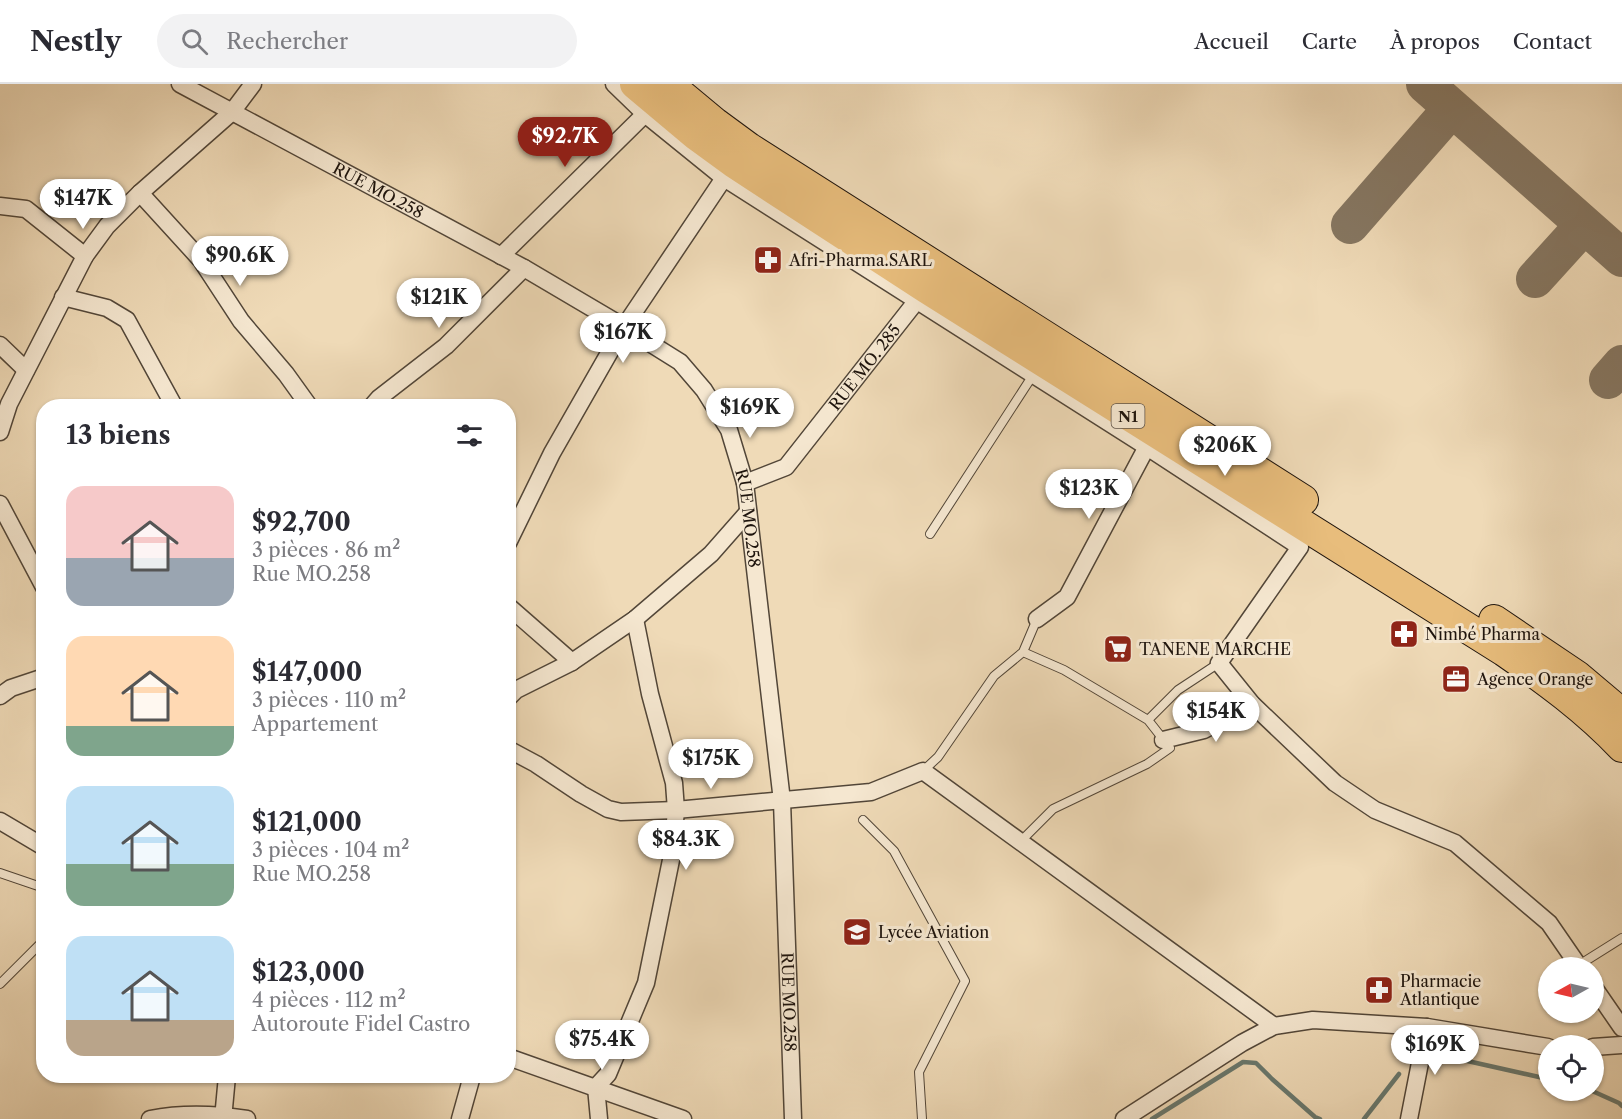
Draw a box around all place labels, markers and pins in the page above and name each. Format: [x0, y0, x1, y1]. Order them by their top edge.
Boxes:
pin: $92.7K [516, 117, 614, 168]
pin: $147K [41, 179, 125, 230]
pin: $90.6K [191, 236, 289, 287]
pharmacy icon: Afri-Pharma.SARL [752, 244, 784, 276]
place label: Afri-Pharma.SARL [788, 250, 932, 270]
pin: $121K [397, 278, 481, 329]
pin: $167K [581, 313, 665, 364]
pin: $169K [708, 388, 792, 439]
pin: $206K [1183, 426, 1267, 477]
pin: $123K [1047, 469, 1131, 520]
pharmacy icon: Nimbé Pharma [1388, 618, 1420, 650]
place label: Nimbé Pharma [1425, 624, 1540, 644]
supermarket icon: TANENE MARCHE [1102, 633, 1134, 665]
place label: TANENE MARCHE [1139, 639, 1291, 659]
office icon: Agence Orange [1440, 663, 1472, 695]
place label: Agence Orange [1476, 669, 1594, 689]
pin: $154K [1174, 692, 1258, 743]
pin: $175K [669, 739, 753, 790]
pin: $84.3K [637, 820, 735, 871]
school or university icon: Lycée Aviation [841, 916, 873, 948]
place label: Lycée Aviation [878, 922, 989, 942]
place label: Pharmacie Atlantique [1399, 971, 1481, 1009]
pharmacy icon: Pharmacie Atlantique [1363, 974, 1395, 1006]
pin: $75.4K [553, 1020, 651, 1071]
pin: $169K [1393, 1025, 1477, 1076]

